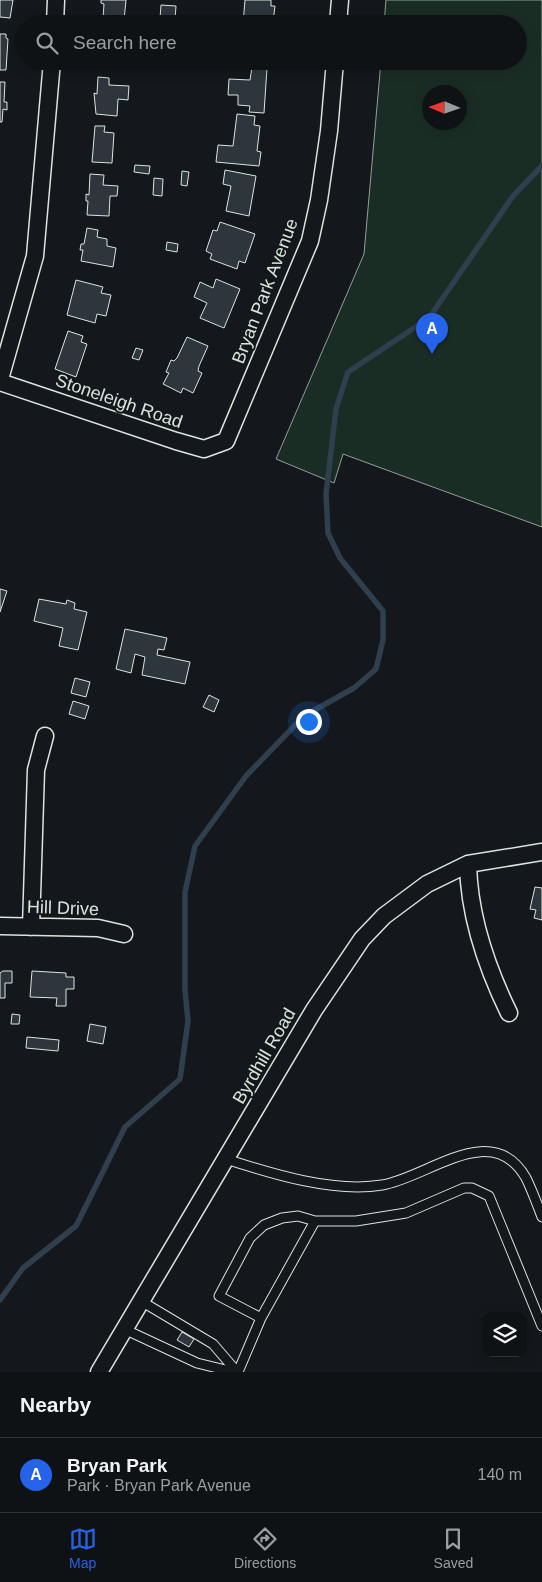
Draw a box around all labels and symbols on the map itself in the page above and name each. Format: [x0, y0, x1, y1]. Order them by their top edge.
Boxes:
north arrow [422, 85, 467, 130]
street label: Bryan Park Avenue [228, 216, 302, 366]
pin: A [416, 313, 448, 354]
street label: Stoneleigh Road [53, 370, 185, 432]
your location [296, 709, 322, 735]
street label: Hill Drive [27, 897, 99, 919]
street label: Byrdhill Road [229, 1005, 299, 1107]

